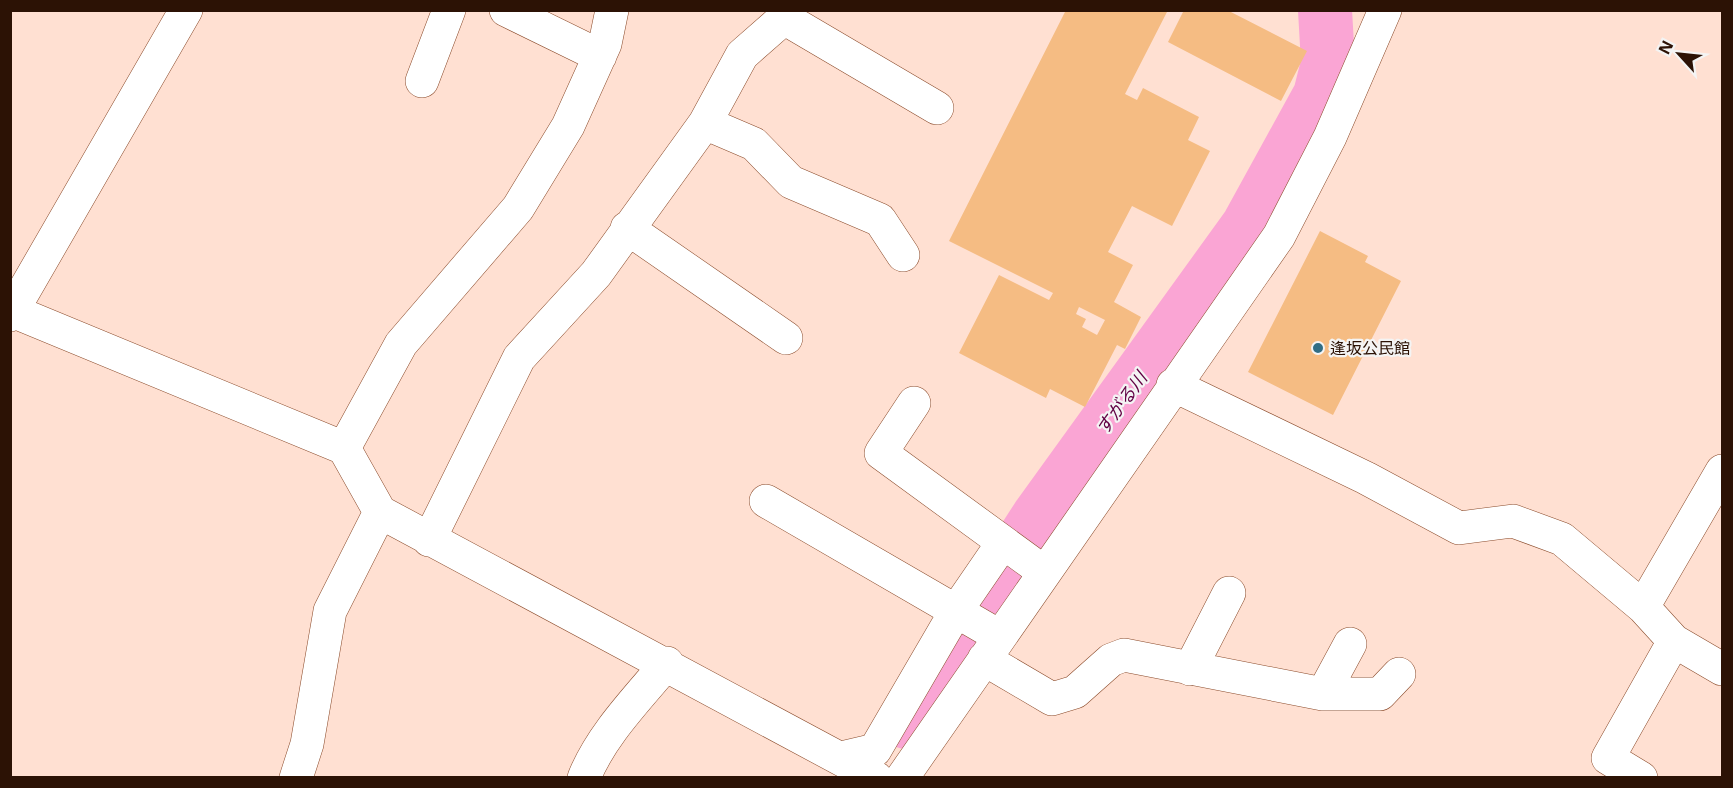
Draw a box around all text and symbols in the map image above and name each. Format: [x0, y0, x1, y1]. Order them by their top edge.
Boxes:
north arrow [1649, 24, 1709, 84]
text: N [1653, 36, 1678, 58]
place label: 逢坂公民館 [1330, 337, 1410, 359]
marker: 逢坂公民館 [1311, 341, 1325, 355]
water label: すがる川 [1090, 365, 1153, 439]

